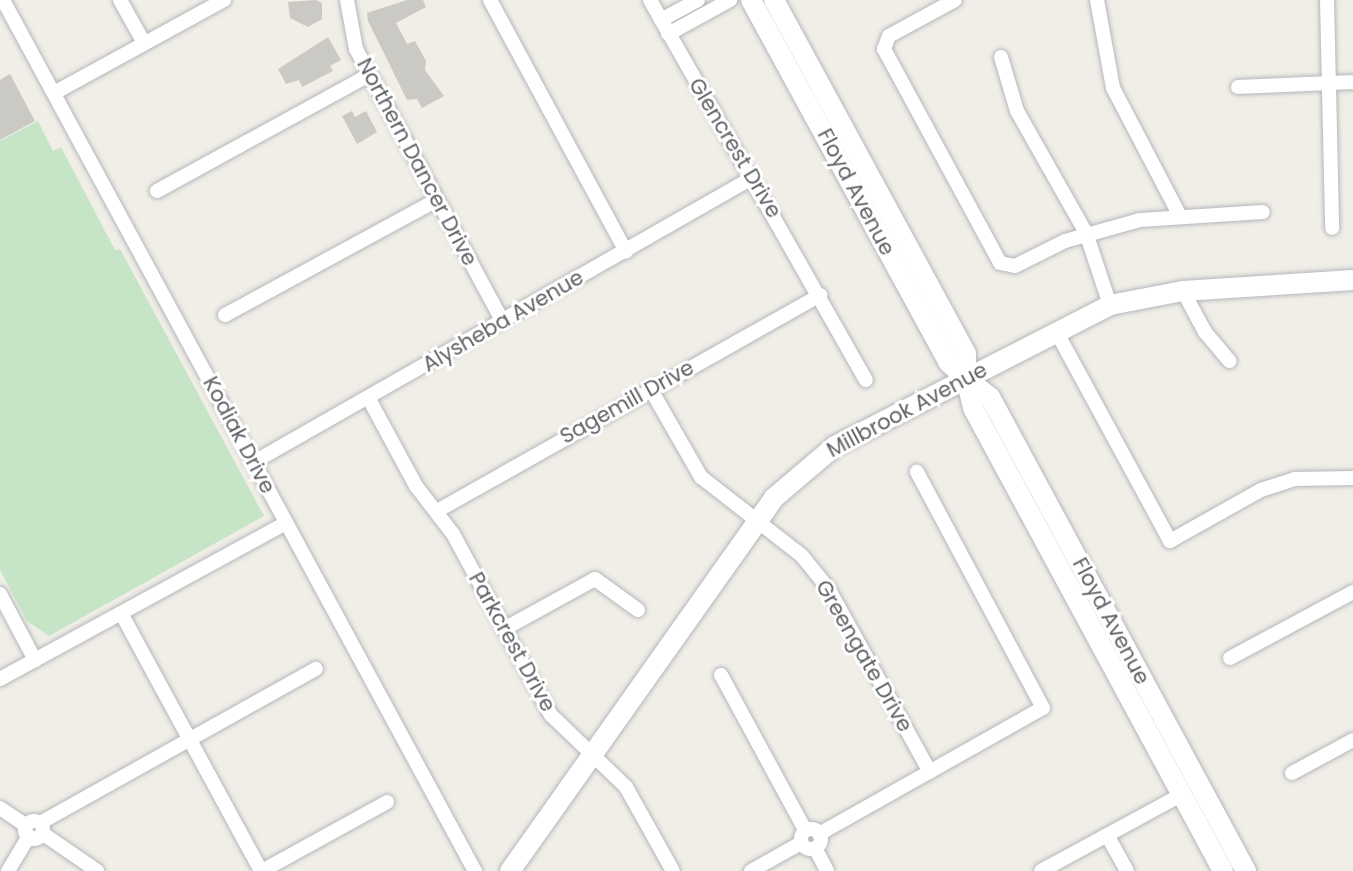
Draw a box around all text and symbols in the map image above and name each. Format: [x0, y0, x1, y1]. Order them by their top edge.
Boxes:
street label: Northern Dancer Drive [352, 54, 482, 270]
street label: Glencrest Drive [683, 74, 787, 222]
street label: Floyd Avenue [812, 124, 900, 260]
street label: Alysheba Avenue [418, 265, 588, 377]
street label: Sagemill Drive [556, 355, 698, 449]
street label: Millbrook Avenue [823, 357, 991, 463]
street label: Kodiak Drive [198, 372, 280, 498]
street label: Floyd Avenue [1067, 553, 1155, 689]
street label: Parkcrest Drive [463, 568, 561, 716]
street label: Greengate Drive [810, 576, 918, 736]

